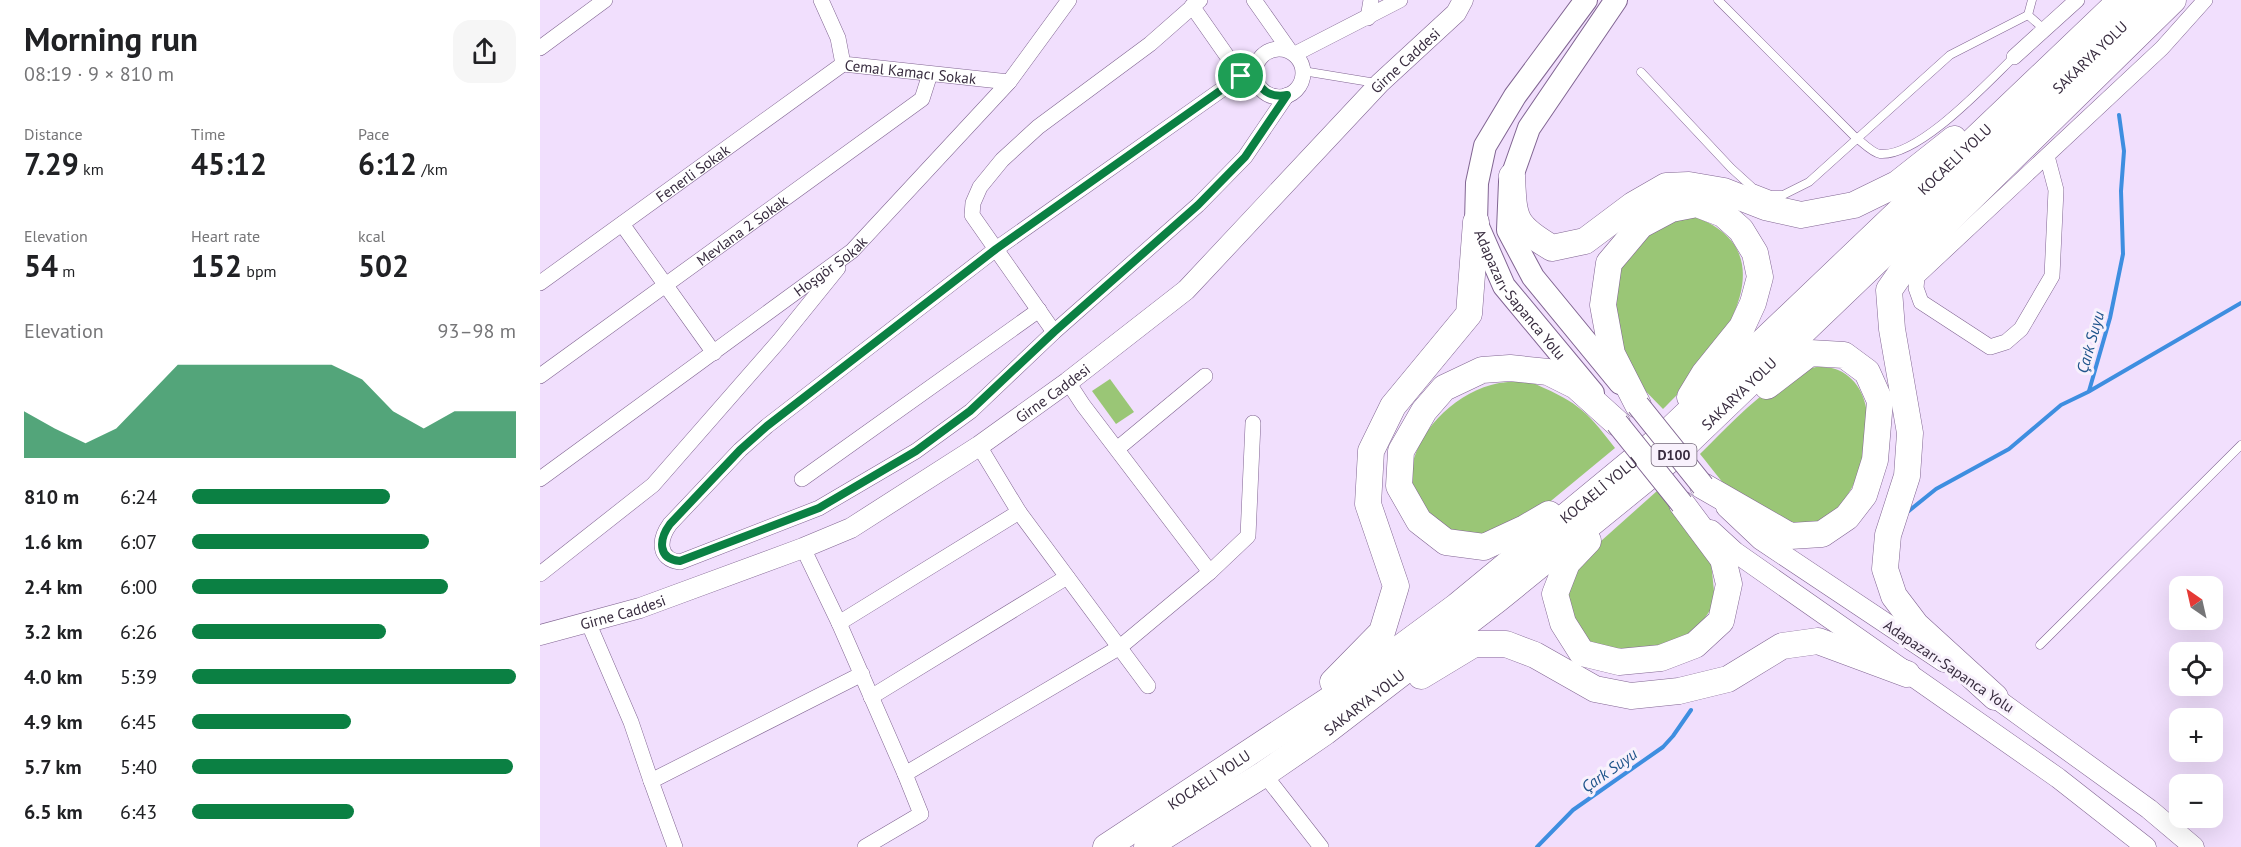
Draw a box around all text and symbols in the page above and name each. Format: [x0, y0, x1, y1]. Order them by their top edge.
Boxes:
text: Morning run [24, 17, 198, 60]
street label: SAKARYA YOLU [2048, 17, 2131, 97]
button: share [453, 20, 516, 83]
street label: Girne Caddesi [1366, 23, 1444, 97]
pin [1215, 50, 1266, 101]
street label: Cemal Kamacı Sokak [844, 55, 978, 88]
icon: arrive [1224, 59, 1257, 92]
text: 08:19 · 9 × 810 m [24, 61, 174, 87]
street label: KOCAELİ YOLU [1913, 119, 1995, 199]
text: Distance [24, 124, 83, 144]
text: Time [191, 124, 225, 144]
text: Pace [358, 124, 389, 144]
street label: Fenerli Sokak [652, 139, 734, 206]
text: 7.29 [24, 144, 79, 183]
text: 45:12 [191, 144, 267, 183]
text: 6:12 [358, 144, 417, 183]
text: km [79, 159, 104, 179]
text: /km [417, 159, 448, 179]
street label: Mevlana 2 Sokak [692, 190, 792, 269]
text: Elevation [24, 226, 88, 246]
text: Heart rate [191, 226, 260, 246]
text: kcal [358, 226, 385, 246]
street label: Adapazarı-Sapanca Yolu [1471, 226, 1570, 363]
street label: Hoşgör Sokak [790, 231, 871, 300]
text: 54 [24, 246, 58, 285]
text: 152 [191, 246, 242, 285]
text: 502 [358, 246, 409, 285]
text: m [58, 261, 75, 281]
text: bpm [242, 261, 277, 281]
water label: Çark Suyu [2072, 309, 2108, 375]
text: Elevation [24, 318, 104, 344]
text: 93–98 m [438, 318, 516, 344]
street label: SAKARYA YOLU [1697, 353, 1780, 434]
street label: Girne Caddesi [1011, 359, 1094, 426]
road number: D100 [1652, 444, 1696, 466]
street label: KOCAELİ YOLU [1556, 452, 1641, 527]
text: 810 m [24, 484, 79, 510]
text: 6:24 [120, 484, 157, 510]
text: 1.6 km [24, 529, 83, 555]
text: 6:07 [120, 529, 157, 555]
text: 2.4 km [24, 574, 83, 600]
text: 6:00 [120, 574, 157, 600]
north arrow [2169, 576, 2223, 630]
map controls [2169, 576, 2223, 828]
street label: Girne Caddesi [578, 590, 668, 633]
street label: Adapazarı-Sapanca Yolu [1880, 615, 2018, 717]
text: 3.2 km [24, 619, 83, 645]
text: 6:26 [120, 619, 157, 645]
button: locate [2169, 642, 2223, 696]
text: 4.0 km [24, 664, 83, 690]
text: 5:39 [120, 664, 157, 690]
street label: SAKARYA YOLU [1320, 665, 1408, 739]
button: + [2169, 708, 2223, 762]
text: 4.9 km [24, 709, 83, 735]
text: 6:45 [120, 709, 157, 735]
water label: Çark Suyu [1577, 744, 1641, 796]
street label: KOCAELİ YOLU [1164, 745, 1254, 813]
text: 5.7 km [24, 754, 82, 780]
text: 5:40 [120, 754, 157, 780]
button: − [2169, 774, 2223, 828]
text: 6.5 km [24, 799, 83, 825]
text: 6:43 [120, 799, 157, 825]

